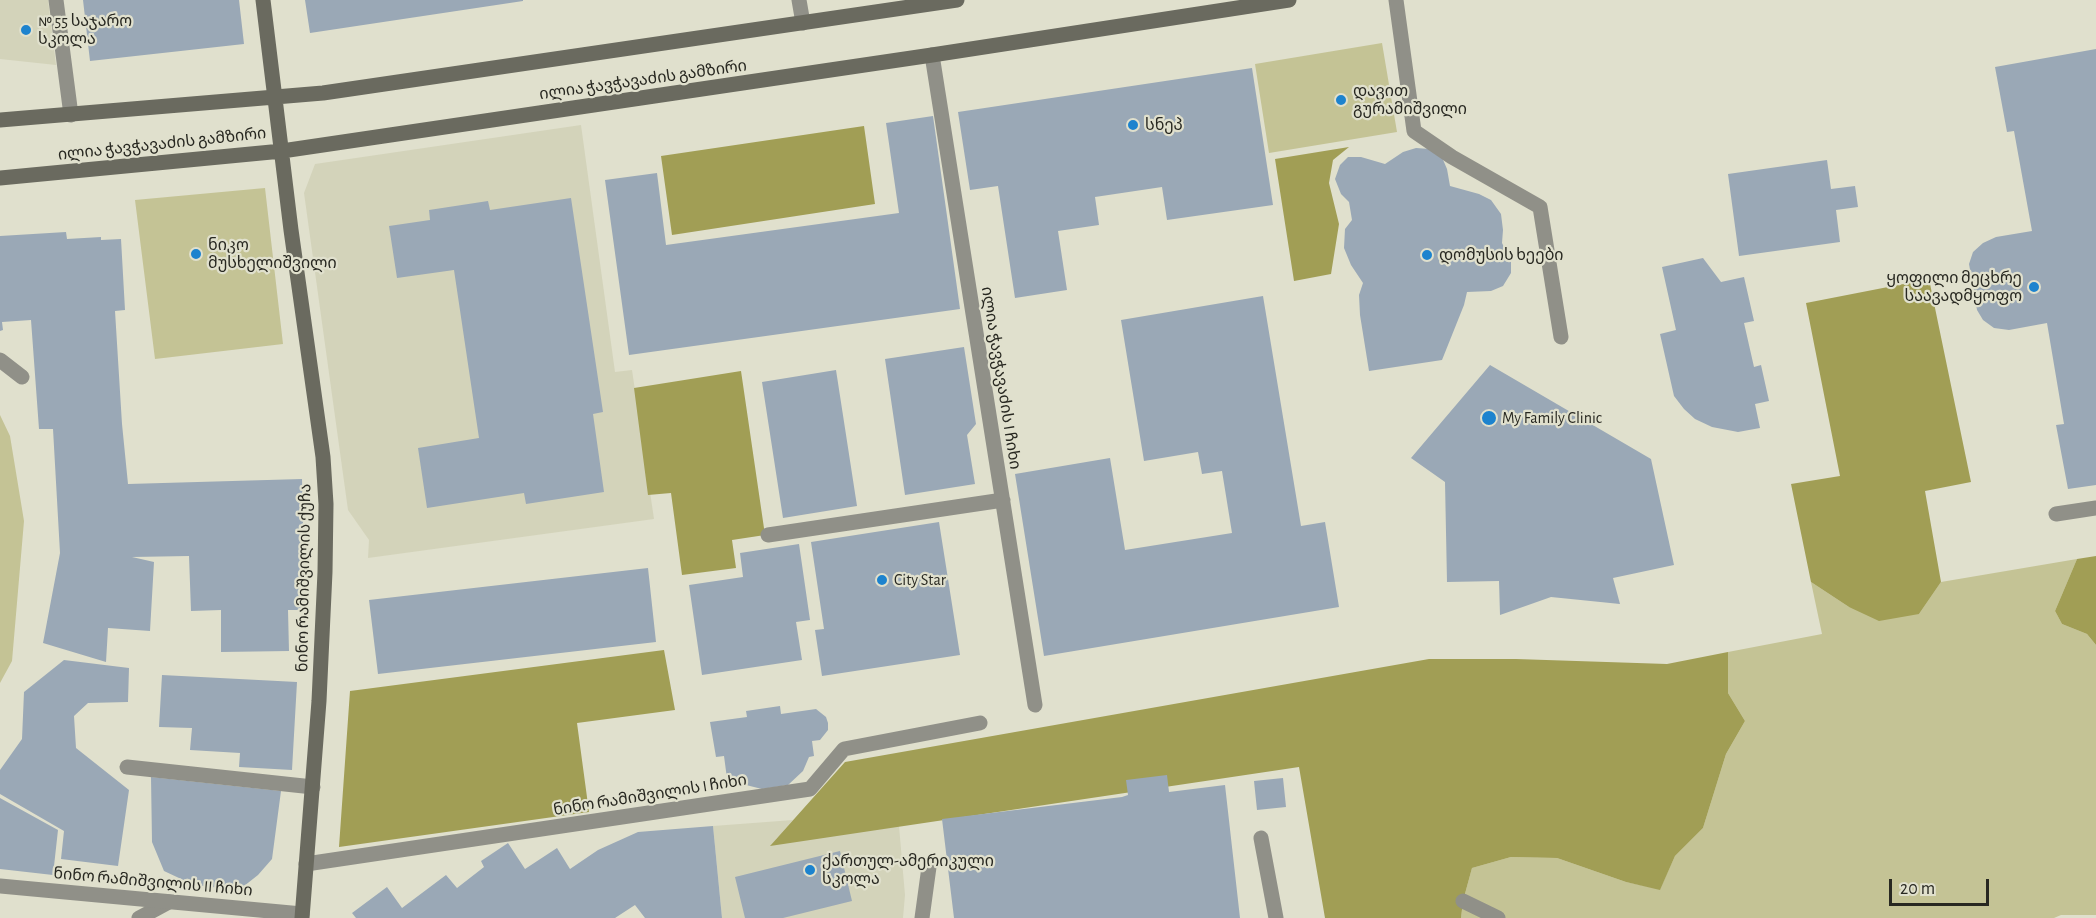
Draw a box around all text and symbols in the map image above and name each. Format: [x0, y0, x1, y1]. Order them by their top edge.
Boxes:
place label: № 55 საჯარო სკოლა [38, 11, 132, 49]
marker: № 55 საჯარო სკოლა [19, 23, 33, 37]
street label: ილია ჭავჭავაძის გამზირი [538, 56, 748, 104]
place label: დავით გურამიშვილი [1353, 81, 1467, 119]
marker: დავით გურამიშვილი [1334, 93, 1348, 107]
place label: სნეპ [1145, 115, 1183, 135]
marker: სნეპ [1126, 118, 1140, 132]
street label: ილია ჭავჭავაძის გამზირი [57, 124, 267, 164]
place label: ნიკო მუსხელიშვილი [208, 235, 337, 273]
place label: დომუსის ხეები [1439, 245, 1564, 265]
marker: ნიკო მუსხელიშვილი [189, 247, 203, 261]
marker: დომუსის ხეები [1420, 248, 1434, 262]
place label: ყოფილი მეცხრე საავადმყოფო [1886, 268, 2022, 306]
marker: ყოფილი მეცხრე საავადმყოფო [2027, 280, 2041, 294]
street label: ილია ჭავჭავაძის I ჩიხი [977, 285, 1025, 471]
place label: My Family Clinic [1502, 408, 1602, 428]
marker: My Family Clinic [1480, 409, 1498, 427]
street label: ნინო რამიშვილის ქუჩა [293, 484, 315, 672]
place label: City Star [894, 570, 946, 590]
marker: City Star [875, 573, 889, 587]
street label: ნინო რამიშვილის I ჩიხი [552, 770, 748, 820]
place label: ქართულ-ამერიკული სკოლა [822, 851, 994, 889]
marker: ქართულ-ამერიკული სკოლა [803, 863, 817, 877]
street label: ნინო რამიშვილის II ჩიხი [53, 864, 253, 900]
scale bar [1892, 867, 1992, 905]
text: 20 m [1900, 880, 1935, 898]

